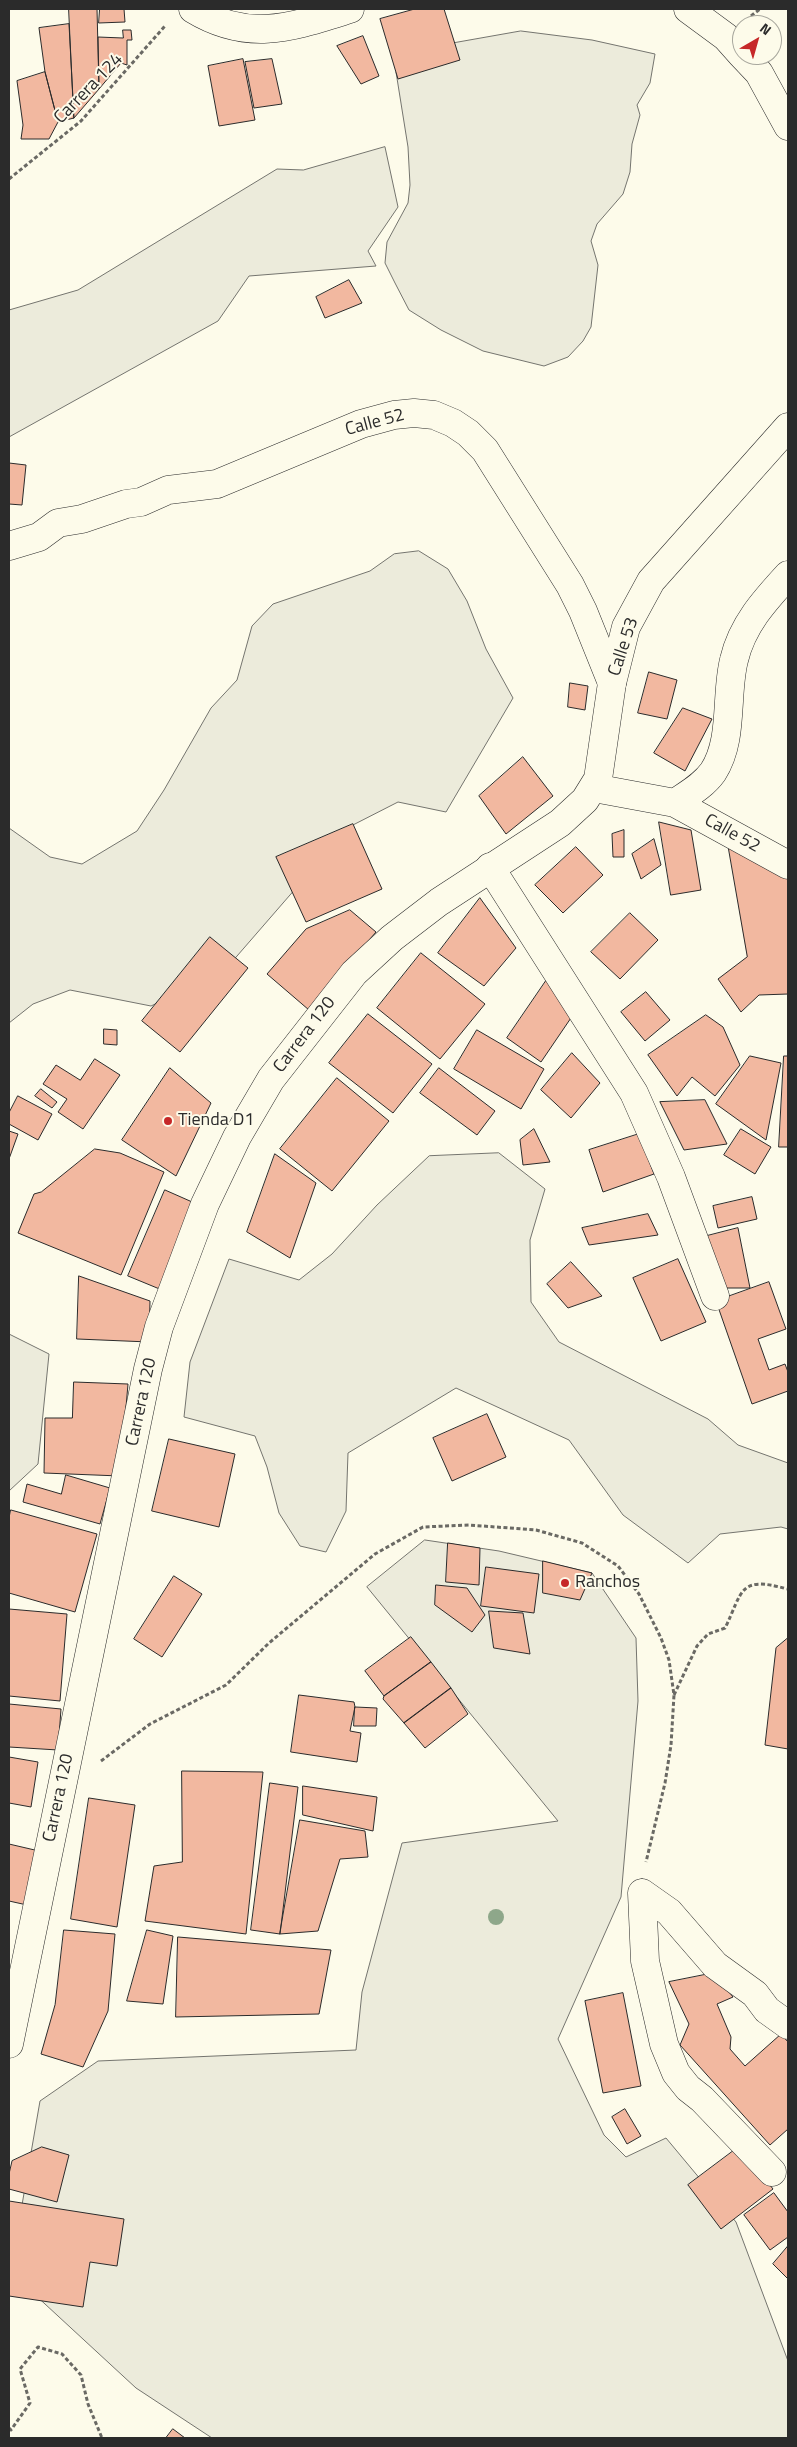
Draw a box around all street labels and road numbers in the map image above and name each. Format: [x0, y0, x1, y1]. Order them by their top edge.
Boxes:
street label: Carrera 124 [50, 49, 128, 129]
street label: Calle 52 [343, 405, 407, 441]
street label: Calle 53 [604, 615, 644, 679]
street label: Calle 52 [700, 810, 764, 858]
street label: Carrera 120 [269, 993, 341, 1077]
street label: Carrera 120 [122, 1356, 162, 1448]
street label: Carrera 120 [39, 1752, 79, 1844]

